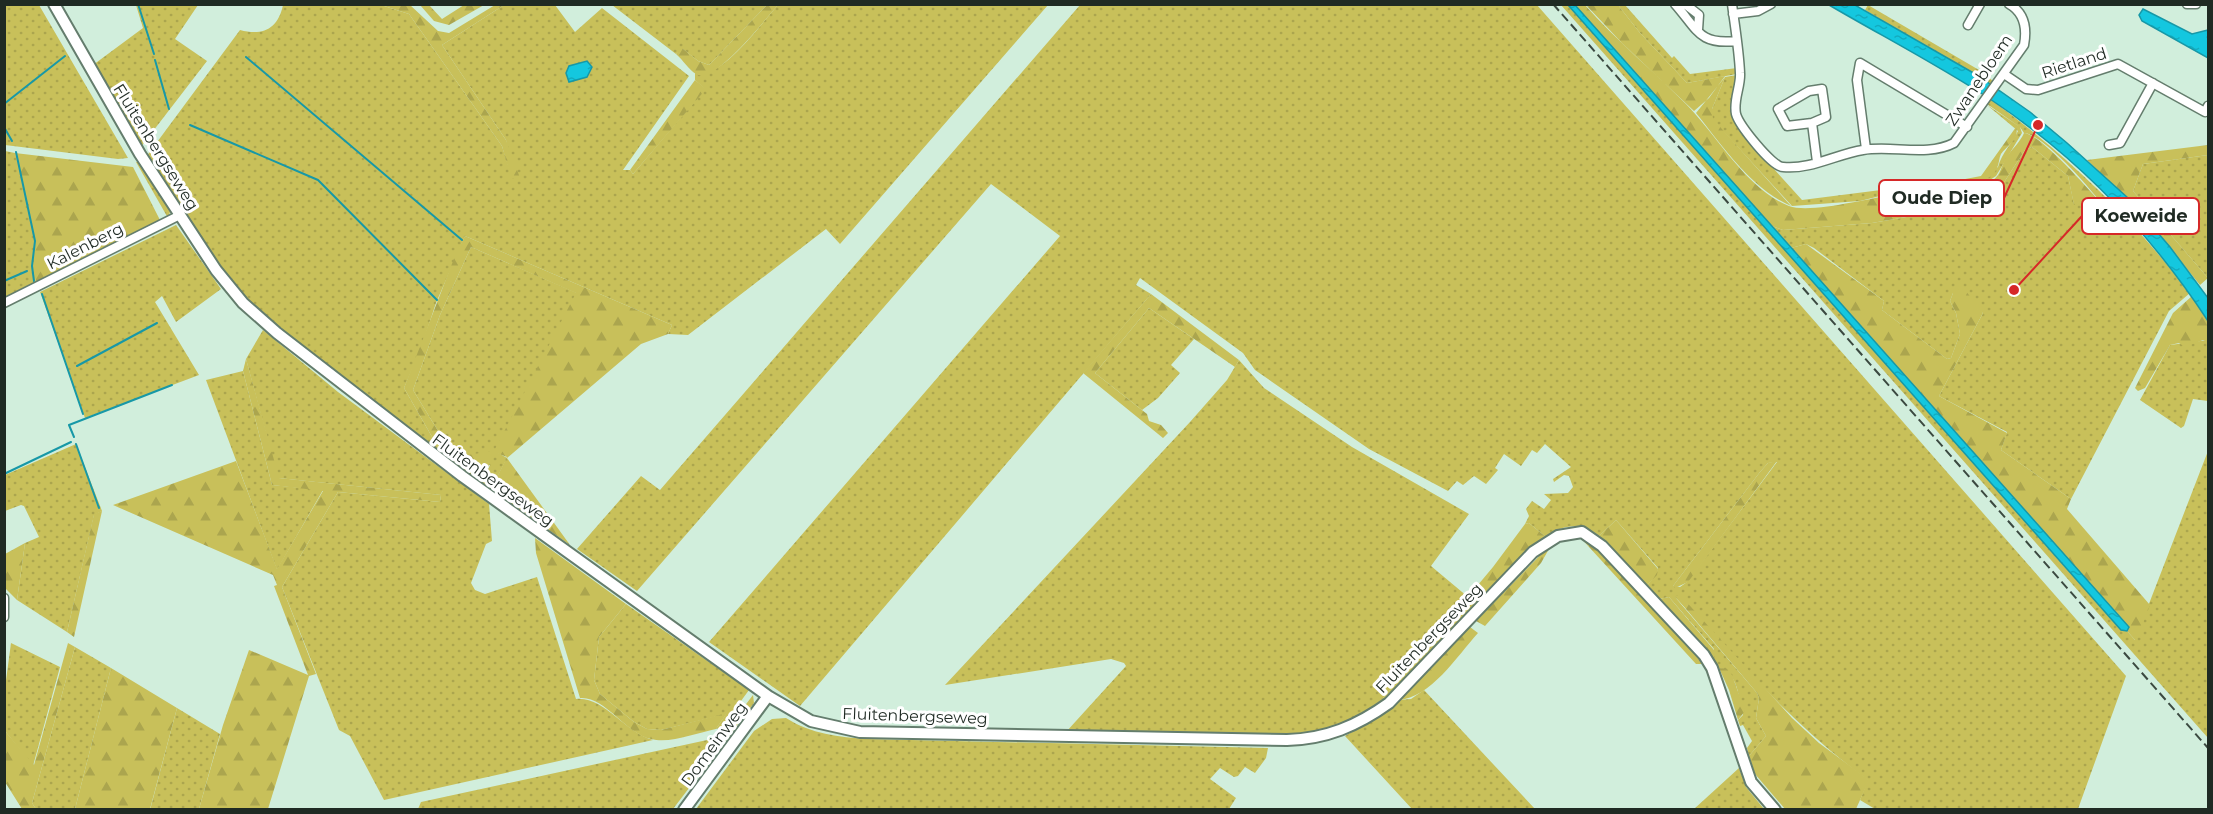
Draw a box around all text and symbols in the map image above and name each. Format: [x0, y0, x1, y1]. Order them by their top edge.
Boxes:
street label: Zwanebloem [1942, 31, 2016, 129]
street label: Rietland [2039, 44, 2109, 82]
street label: Fluitenbergseweg [109, 80, 203, 214]
callout: Oude Diep [1879, 180, 2004, 216]
text: Oude Diep [1892, 187, 1992, 209]
callout: Koeweide [2082, 198, 2199, 234]
text: Koeweide [2094, 205, 2188, 227]
street label: Kalenberg [44, 219, 126, 273]
street label: Fluitenbergseweg [429, 430, 557, 530]
street label: Fluitenbergseweg [1372, 579, 1486, 697]
street label: Domeinweg [677, 698, 751, 790]
street label: Fluitenbergseweg [842, 704, 988, 728]

